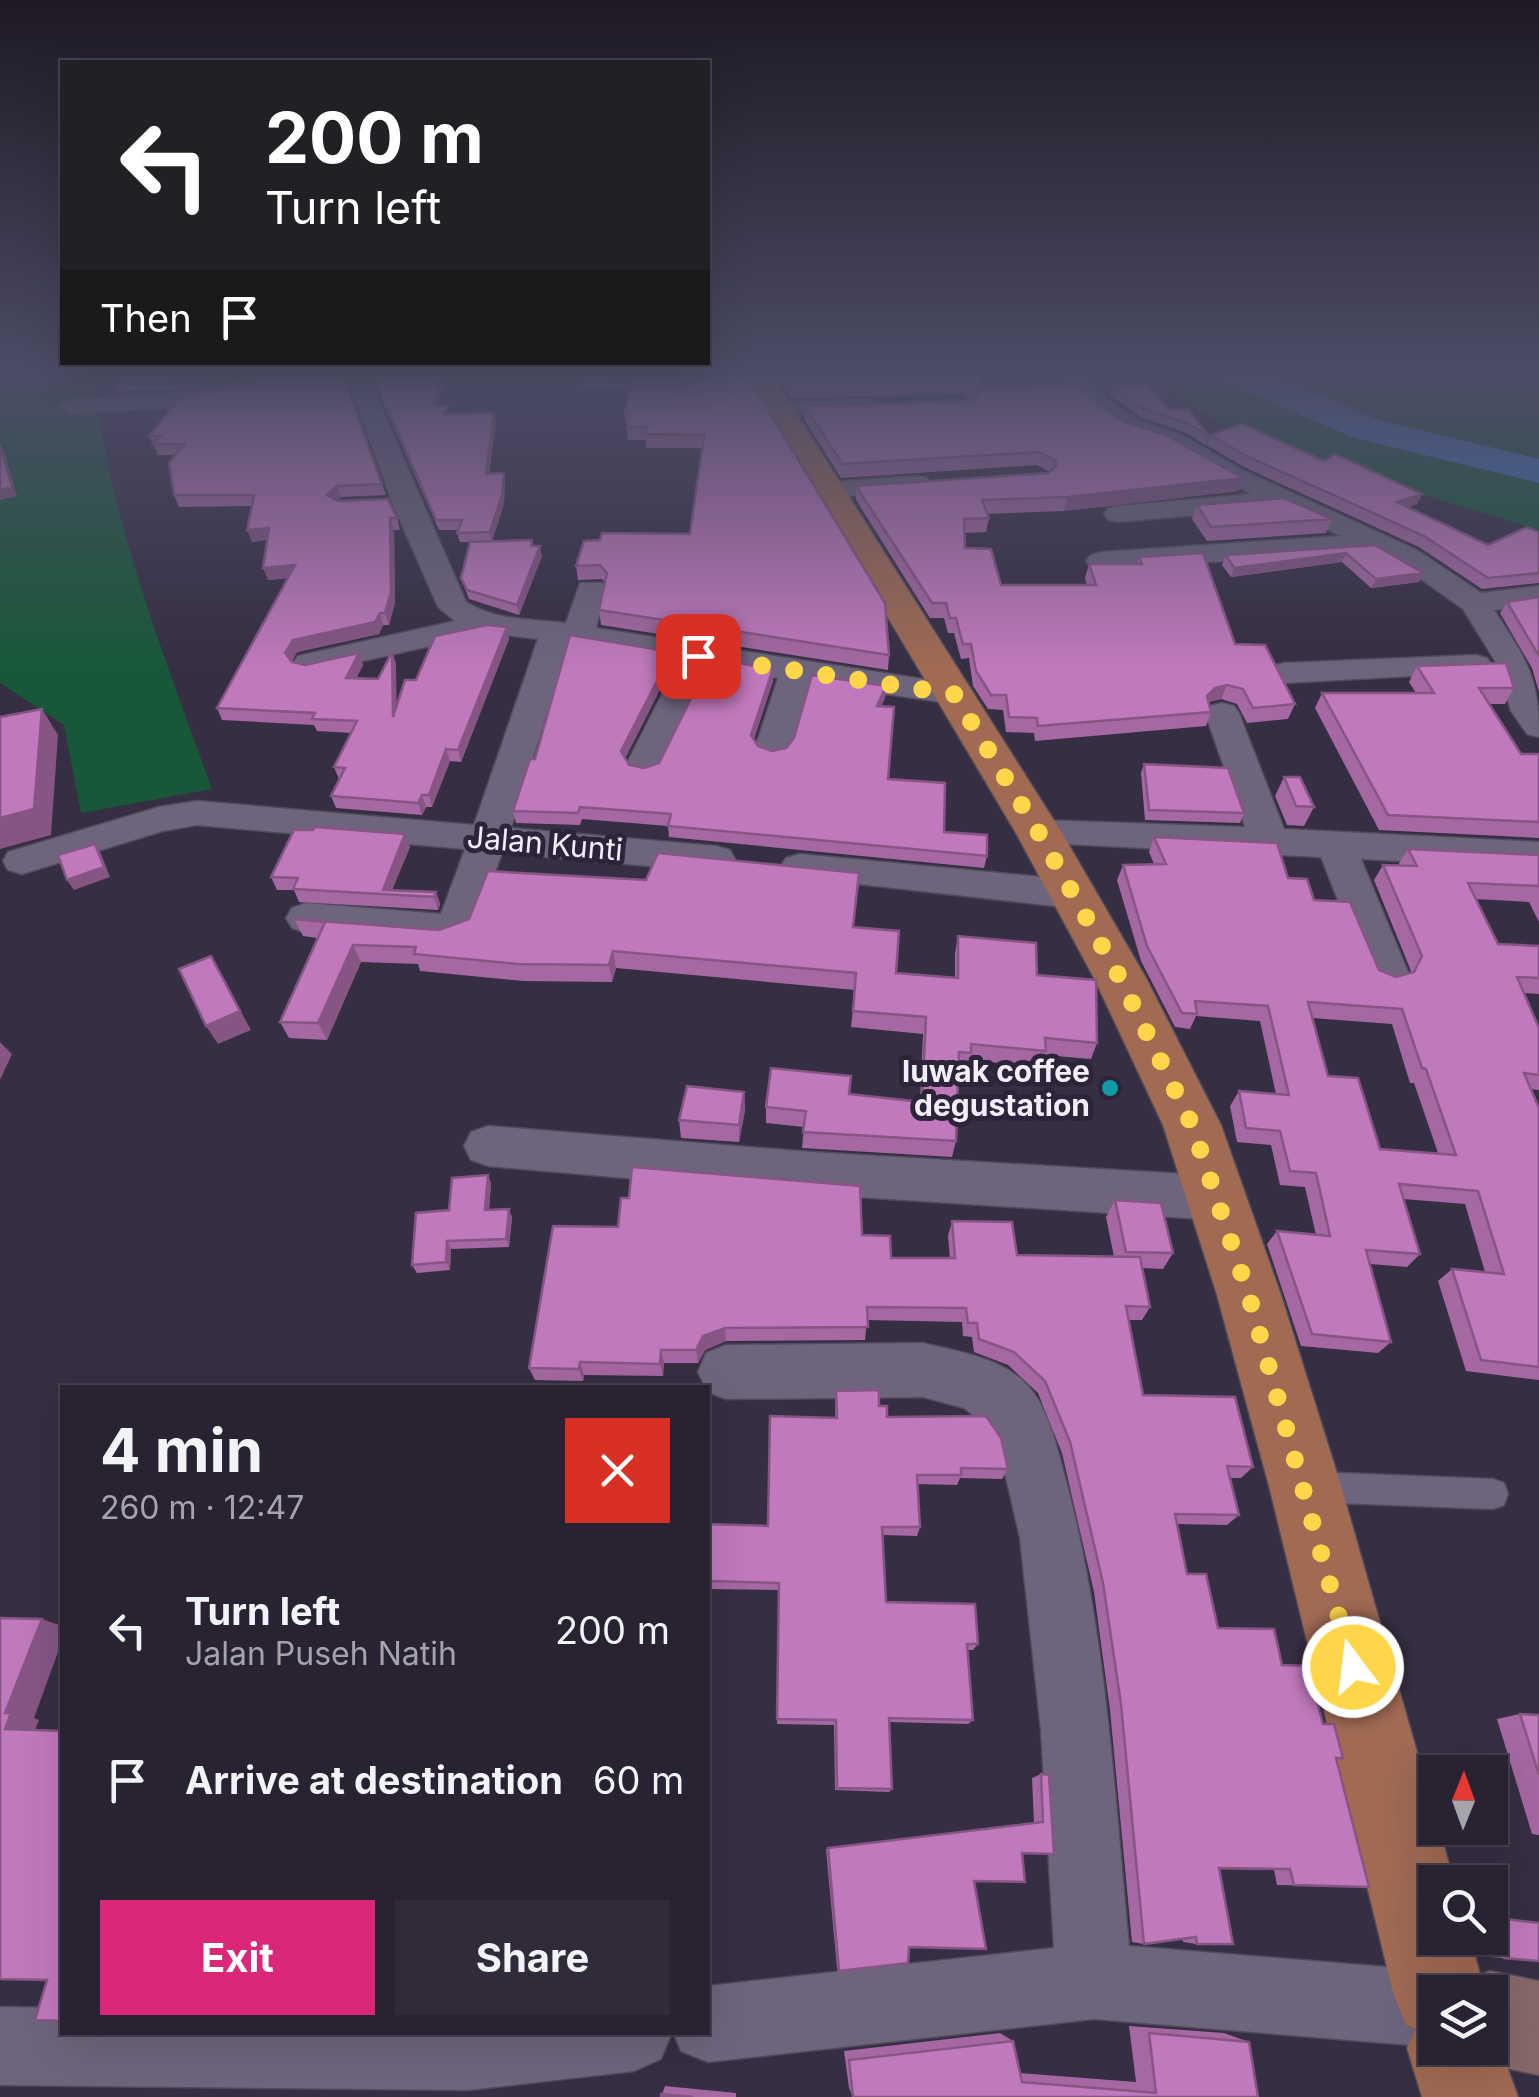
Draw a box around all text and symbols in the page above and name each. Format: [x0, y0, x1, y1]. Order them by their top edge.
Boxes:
text: 200 m [265, 95, 484, 180]
icon: left [100, 100, 230, 230]
text: Turn left [265, 180, 441, 235]
icon: arrive [212, 290, 267, 345]
text: Then [100, 295, 192, 341]
pin [656, 614, 741, 699]
icon: arrive [671, 629, 726, 684]
street label: Jalan Kunti [466, 818, 624, 868]
place label: luwak coffee degustation [902, 1053, 1090, 1123]
marker: luwak coffee degustation [1099, 1077, 1121, 1099]
text: 4 min [100, 1414, 263, 1486]
button: close [565, 1418, 670, 1523]
text: 260 m · 12:47 [100, 1488, 304, 1527]
text: Turn left [185, 1588, 340, 1634]
icon: left [100, 1603, 155, 1658]
text: 200 m [555, 1607, 670, 1653]
position arrow [1301, 1615, 1405, 1719]
text: Jalan Puseh Natih [185, 1634, 457, 1673]
icon: arrive [100, 1753, 155, 1808]
north arrow [1418, 1755, 1508, 1845]
map controls [1418, 1755, 1508, 2065]
text: Arrive at destination [185, 1757, 563, 1803]
text: 60 m [593, 1757, 684, 1803]
button: search [1418, 1865, 1508, 1955]
button: Exit [100, 1900, 375, 2015]
button: Share [395, 1900, 670, 2015]
button: layers [1418, 1975, 1508, 2065]

